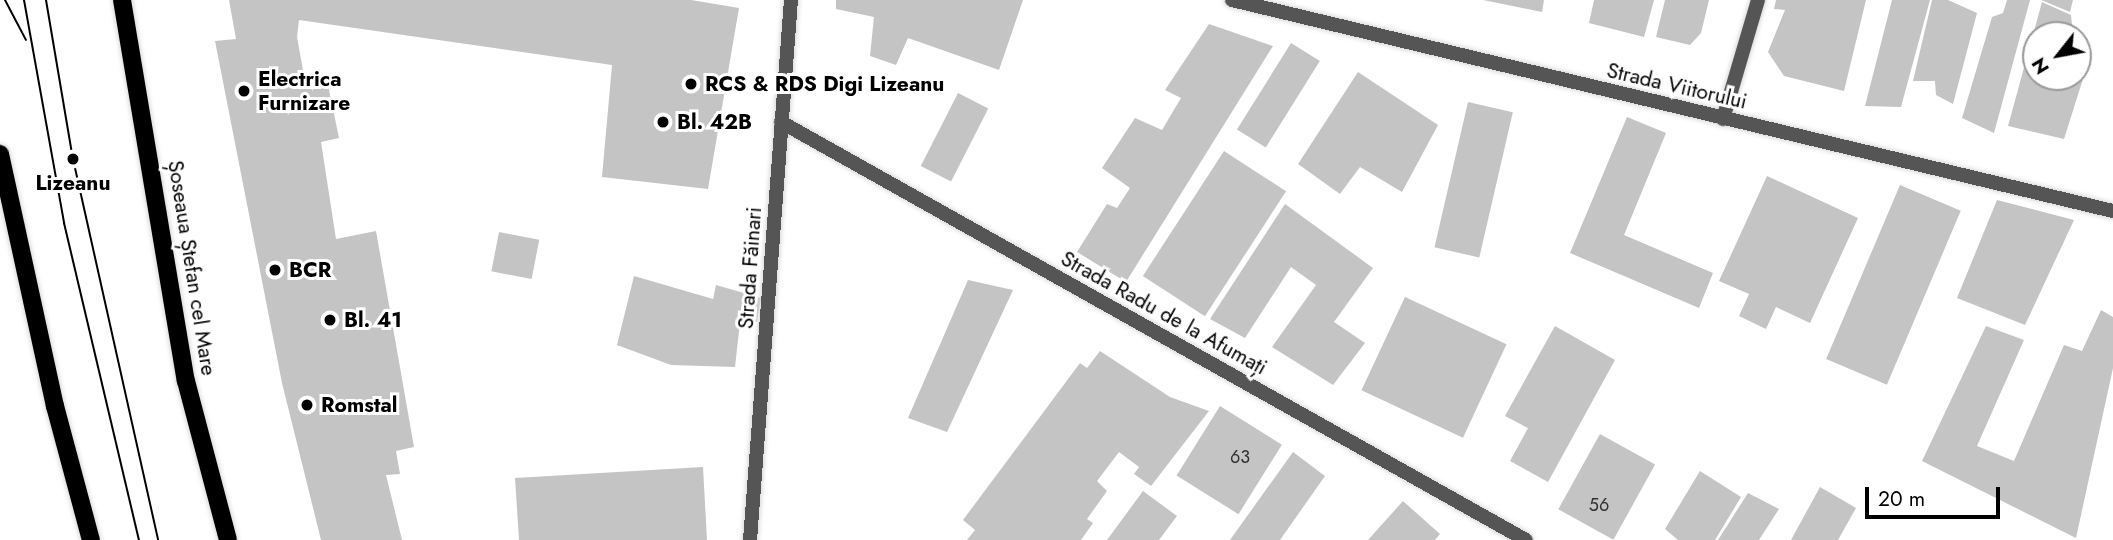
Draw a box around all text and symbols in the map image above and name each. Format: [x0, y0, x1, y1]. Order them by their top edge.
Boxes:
north arrow [2022, 21, 2092, 91]
text: N [2025, 53, 2056, 79]
street label: Strada Viitorului [1604, 58, 1750, 114]
place label: Electrica Furnizare [258, 66, 350, 116]
place label: RCS & RDS Digi Lizeanu [705, 71, 944, 97]
marker: RCS & RDS Digi Lizeanu [683, 76, 699, 92]
marker: Electrica Furnizare [236, 83, 252, 99]
place label: Bl. 42B [677, 109, 752, 135]
marker: Bl. 42B [655, 114, 671, 130]
marker: Lizeanu [65, 151, 81, 167]
street label: Șoseaua Ștefan cel Mare [163, 159, 221, 377]
place label: Lizeanu [35, 170, 111, 196]
street label: Strada Făinari [733, 206, 767, 330]
street label: Strada Radu de la Afumați [1057, 246, 1271, 380]
place label: BCR [289, 257, 331, 283]
marker: BCR [267, 262, 283, 278]
place label: Bl. 41 [344, 307, 402, 333]
marker: Bl. 41 [322, 312, 338, 328]
place label: Romstal [321, 392, 397, 418]
marker: Romstal [299, 397, 315, 413]
house number: 63 [1230, 446, 1250, 468]
scale bar [1868, 474, 2003, 518]
text: 20 m [1878, 484, 1925, 514]
house number: 56 [1589, 494, 1609, 516]

